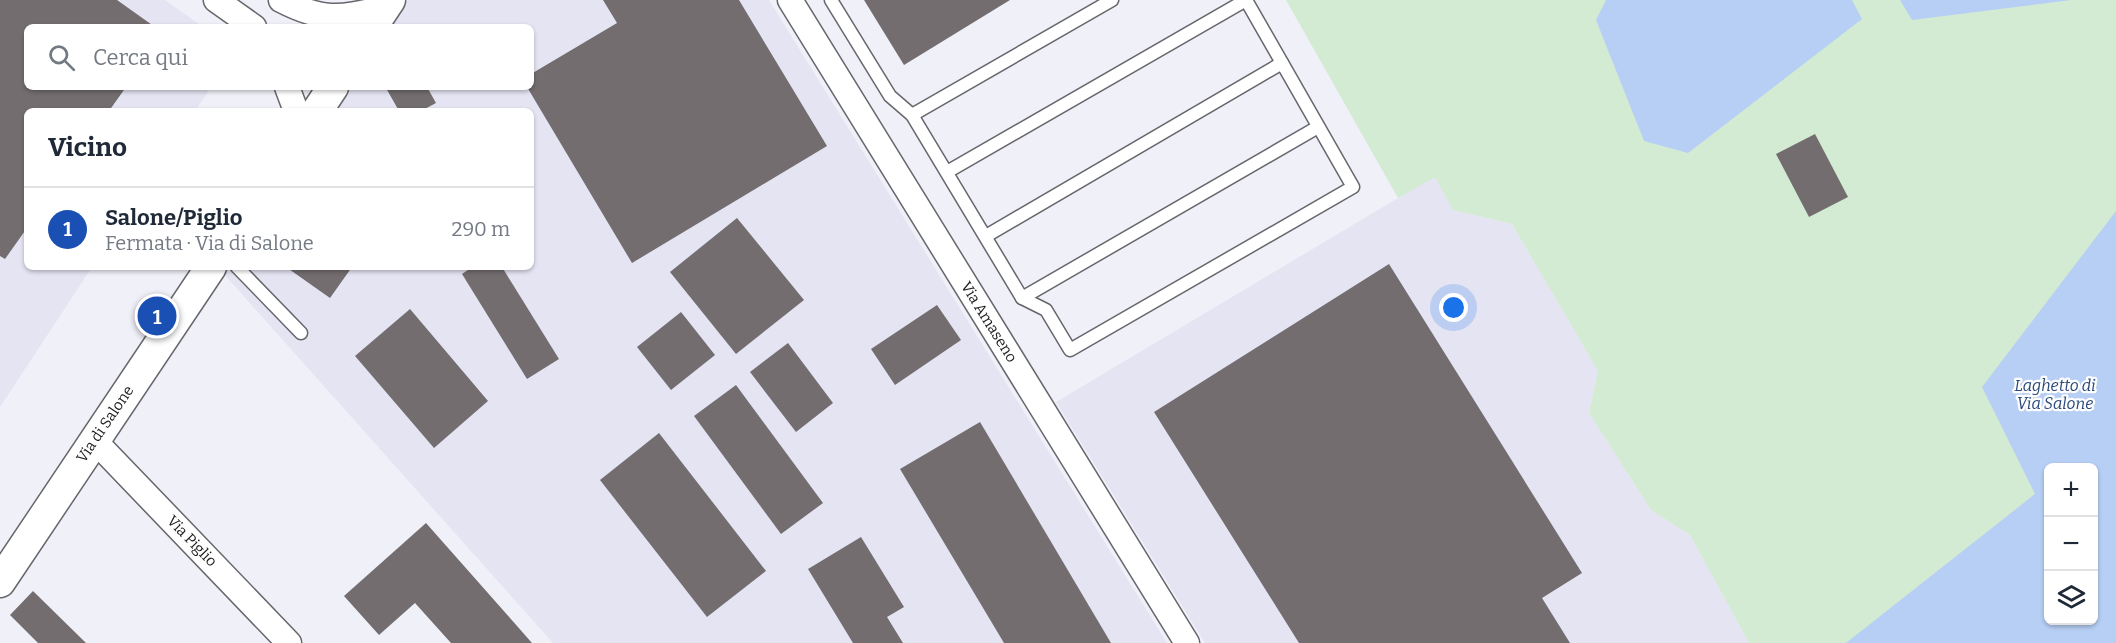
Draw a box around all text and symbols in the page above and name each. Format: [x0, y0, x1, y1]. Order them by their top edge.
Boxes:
search box [24, 24, 534, 90]
icon: search [45, 41, 78, 74]
text: Cerca qui [93, 44, 188, 71]
text: Vicino [48, 132, 127, 163]
text: Salone/Piglio [105, 204, 242, 231]
text: 1 [63, 217, 72, 241]
text: 290 m [452, 217, 510, 241]
text: Fermata · Via di Salone [105, 231, 314, 255]
street label: Via Amaseno [957, 278, 1021, 366]
your location [1439, 293, 1468, 322]
pin: 1 [138, 294, 176, 338]
water label: Laghetto di Via Salone [2014, 376, 2096, 413]
street label: Via di Salone [73, 382, 137, 466]
map controls [2044, 463, 2098, 625]
button: + [2044, 463, 2098, 517]
street label: Via Piglio [163, 512, 221, 570]
button: − [2044, 517, 2098, 571]
button: layers [2044, 571, 2098, 625]

